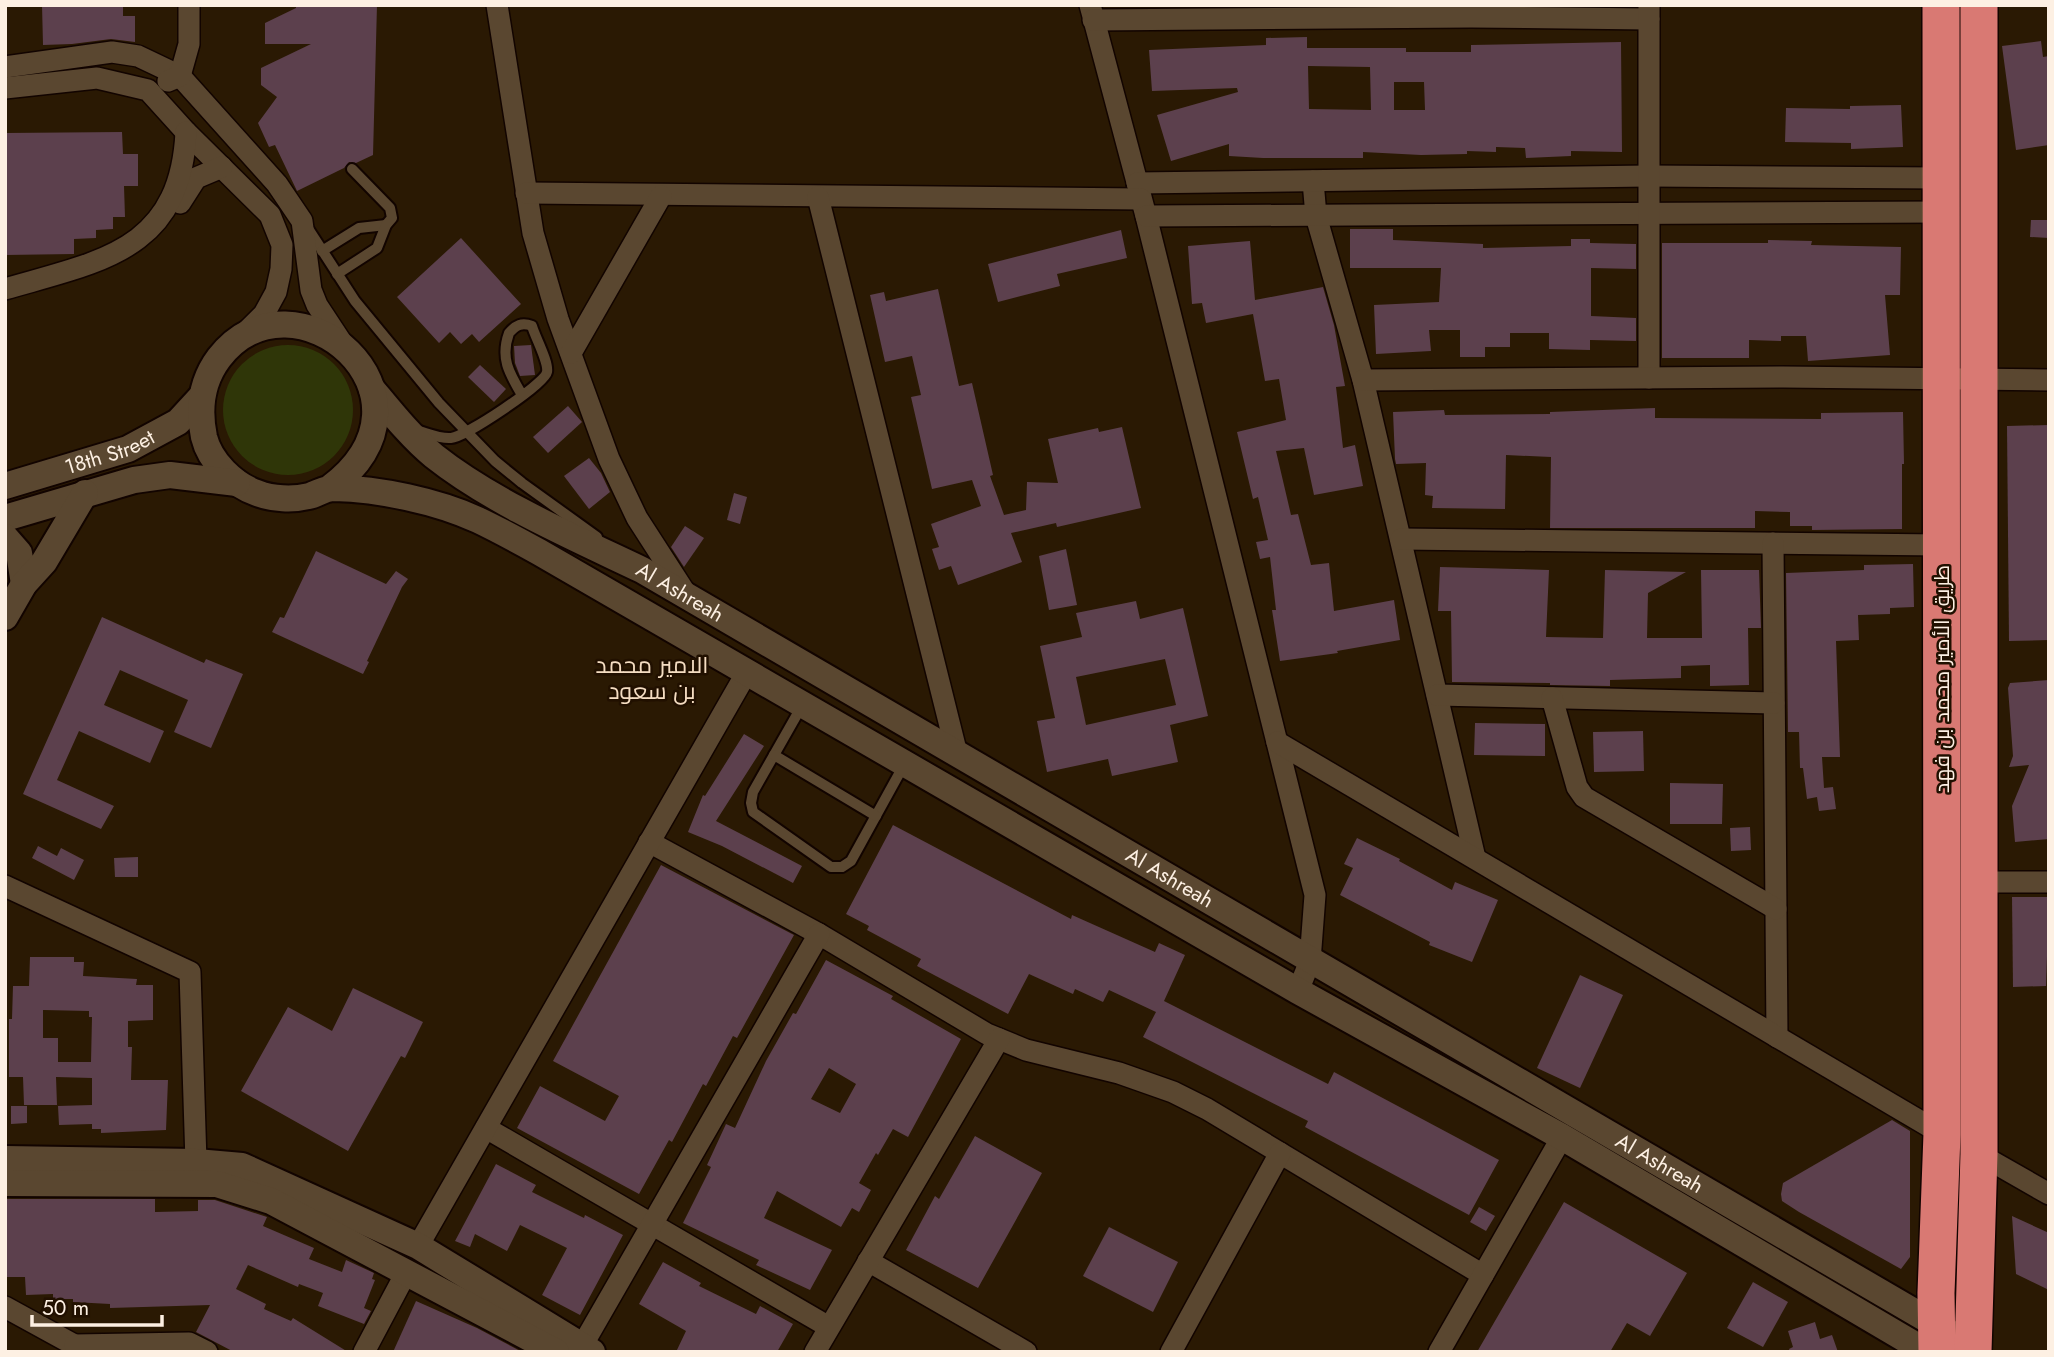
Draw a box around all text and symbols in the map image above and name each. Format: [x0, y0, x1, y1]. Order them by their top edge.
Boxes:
street label: 18th Street [61, 422, 160, 482]
street label: Al Ashreah [630, 555, 729, 630]
street label: طريق الأمير محمد بن فهد [1927, 565, 1957, 793]
district label: الامير محمد بن سعود [596, 648, 708, 708]
street label: Al Ashreah [1120, 840, 1219, 915]
street label: Al Ashreah [1610, 1126, 1709, 1201]
scale bar [32, 1284, 161, 1328]
text: 50 m [42, 1293, 89, 1323]

